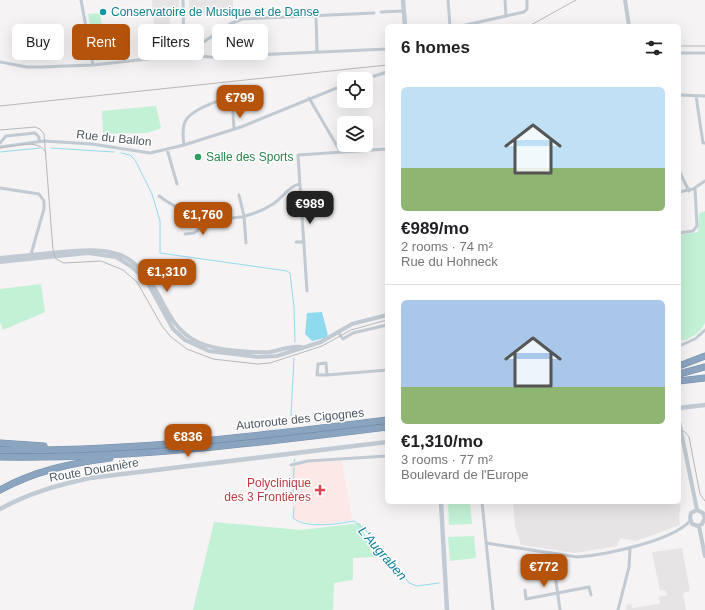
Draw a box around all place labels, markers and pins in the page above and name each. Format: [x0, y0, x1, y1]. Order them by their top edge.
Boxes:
place label: Conservatoire de Musique et de Danse [111, 5, 319, 19]
marker: Conservatoire de Musique et de Danse [98, 7, 108, 17]
pin: €799 [216, 85, 264, 119]
place label: Salle des Sports [206, 150, 293, 164]
marker: Salle des Sports [193, 152, 203, 162]
pin: €989 [286, 191, 334, 225]
pin: €1,760 [170, 202, 236, 236]
pin: €1,310 [134, 259, 200, 293]
pin: €836 [164, 424, 212, 458]
place label: Polyclinique des 3 Frontières [224, 476, 311, 504]
marker: Polyclinique des 3 Frontières [314, 484, 326, 496]
pin: €772 [520, 554, 568, 588]

